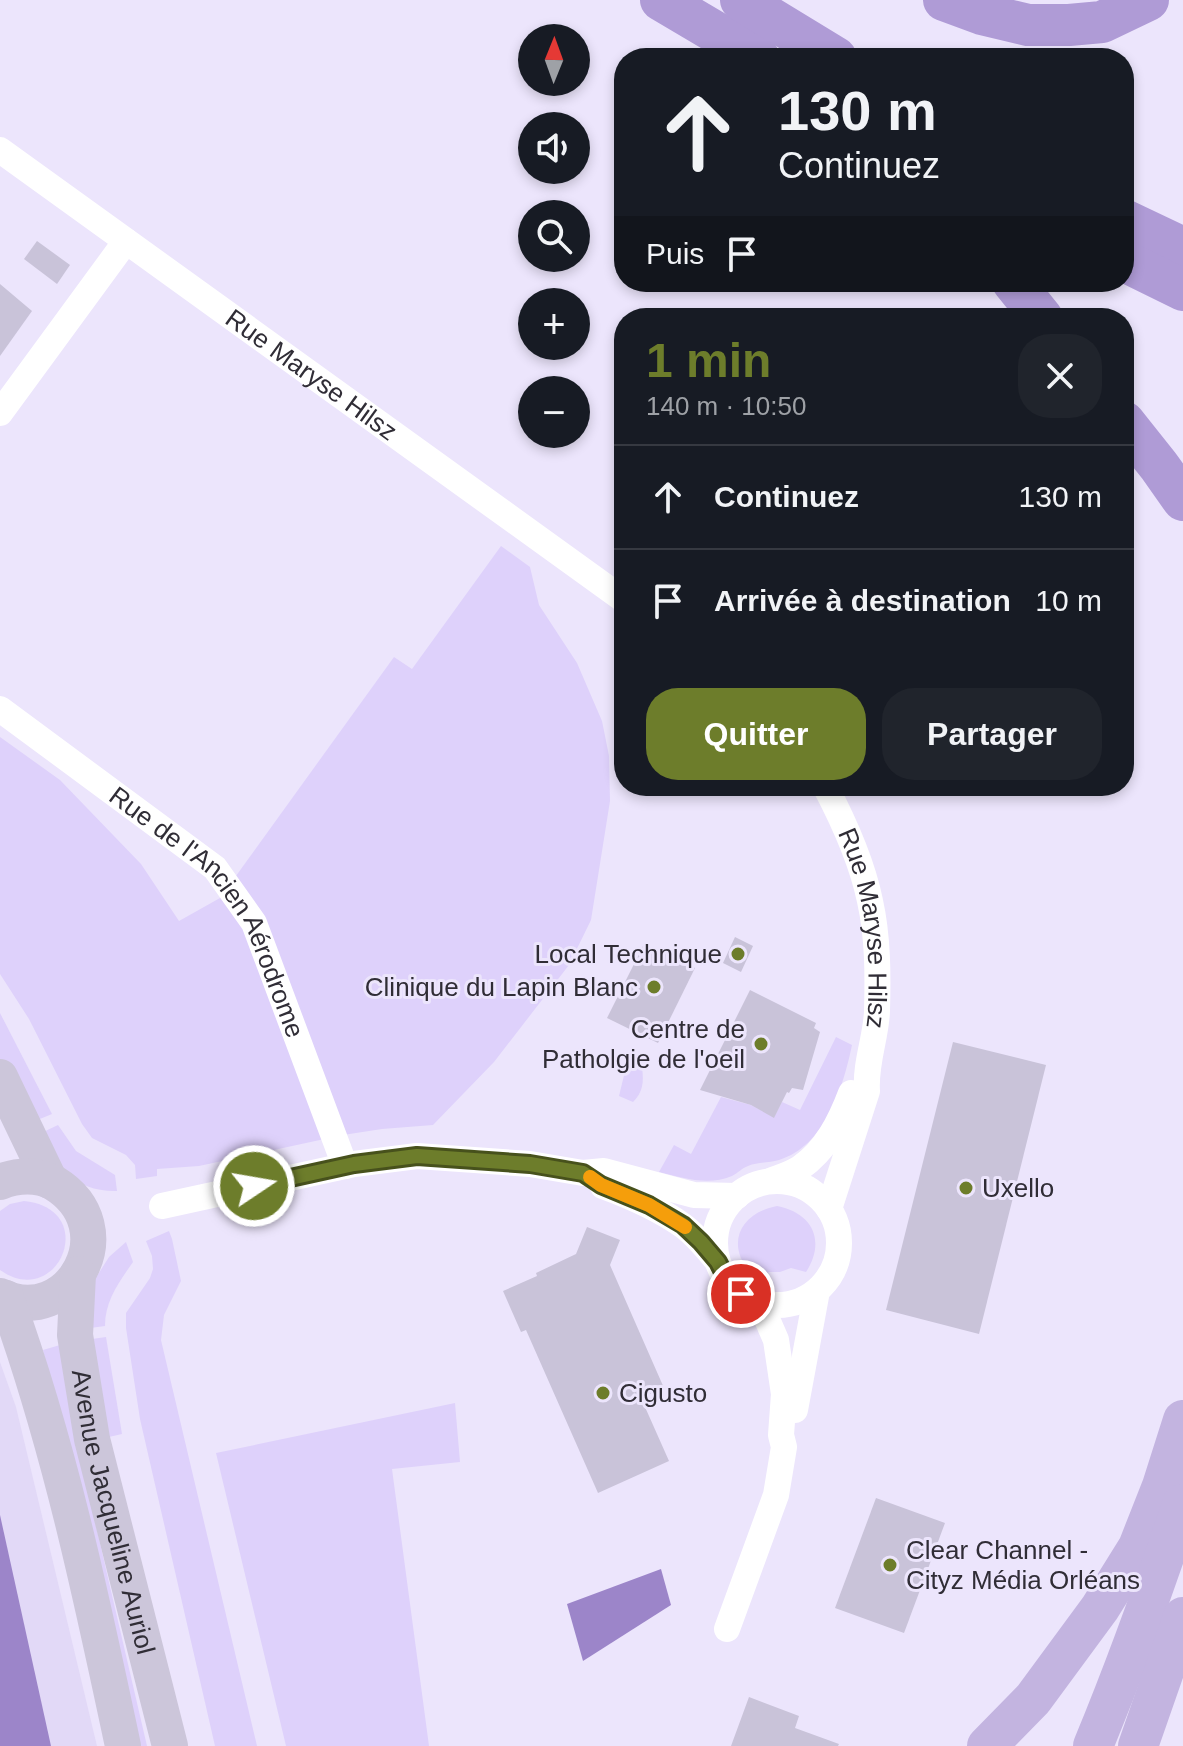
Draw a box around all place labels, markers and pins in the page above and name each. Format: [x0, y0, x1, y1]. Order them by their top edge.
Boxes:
place label: Local Technique [535, 939, 722, 969]
marker: Local Technique [729, 945, 747, 963]
place label: Clinique du Lapin Blanc [365, 972, 638, 1002]
marker: Clinique du Lapin Blanc [645, 978, 663, 996]
place label: Centre de Patholgie de l'oeil [542, 1014, 745, 1074]
marker: Centre de Patholgie de l'oeil [752, 1035, 770, 1053]
place label: Uxello [982, 1173, 1054, 1203]
marker: Uxello [957, 1179, 975, 1197]
pin [707, 1260, 775, 1328]
place label: Cigusto [619, 1378, 707, 1408]
marker: Cigusto [594, 1384, 612, 1402]
place label: Clear Channel - Cityz Média Orléans [906, 1535, 1140, 1595]
marker: Clear Channel - Cityz Média Orléans [881, 1556, 899, 1574]

